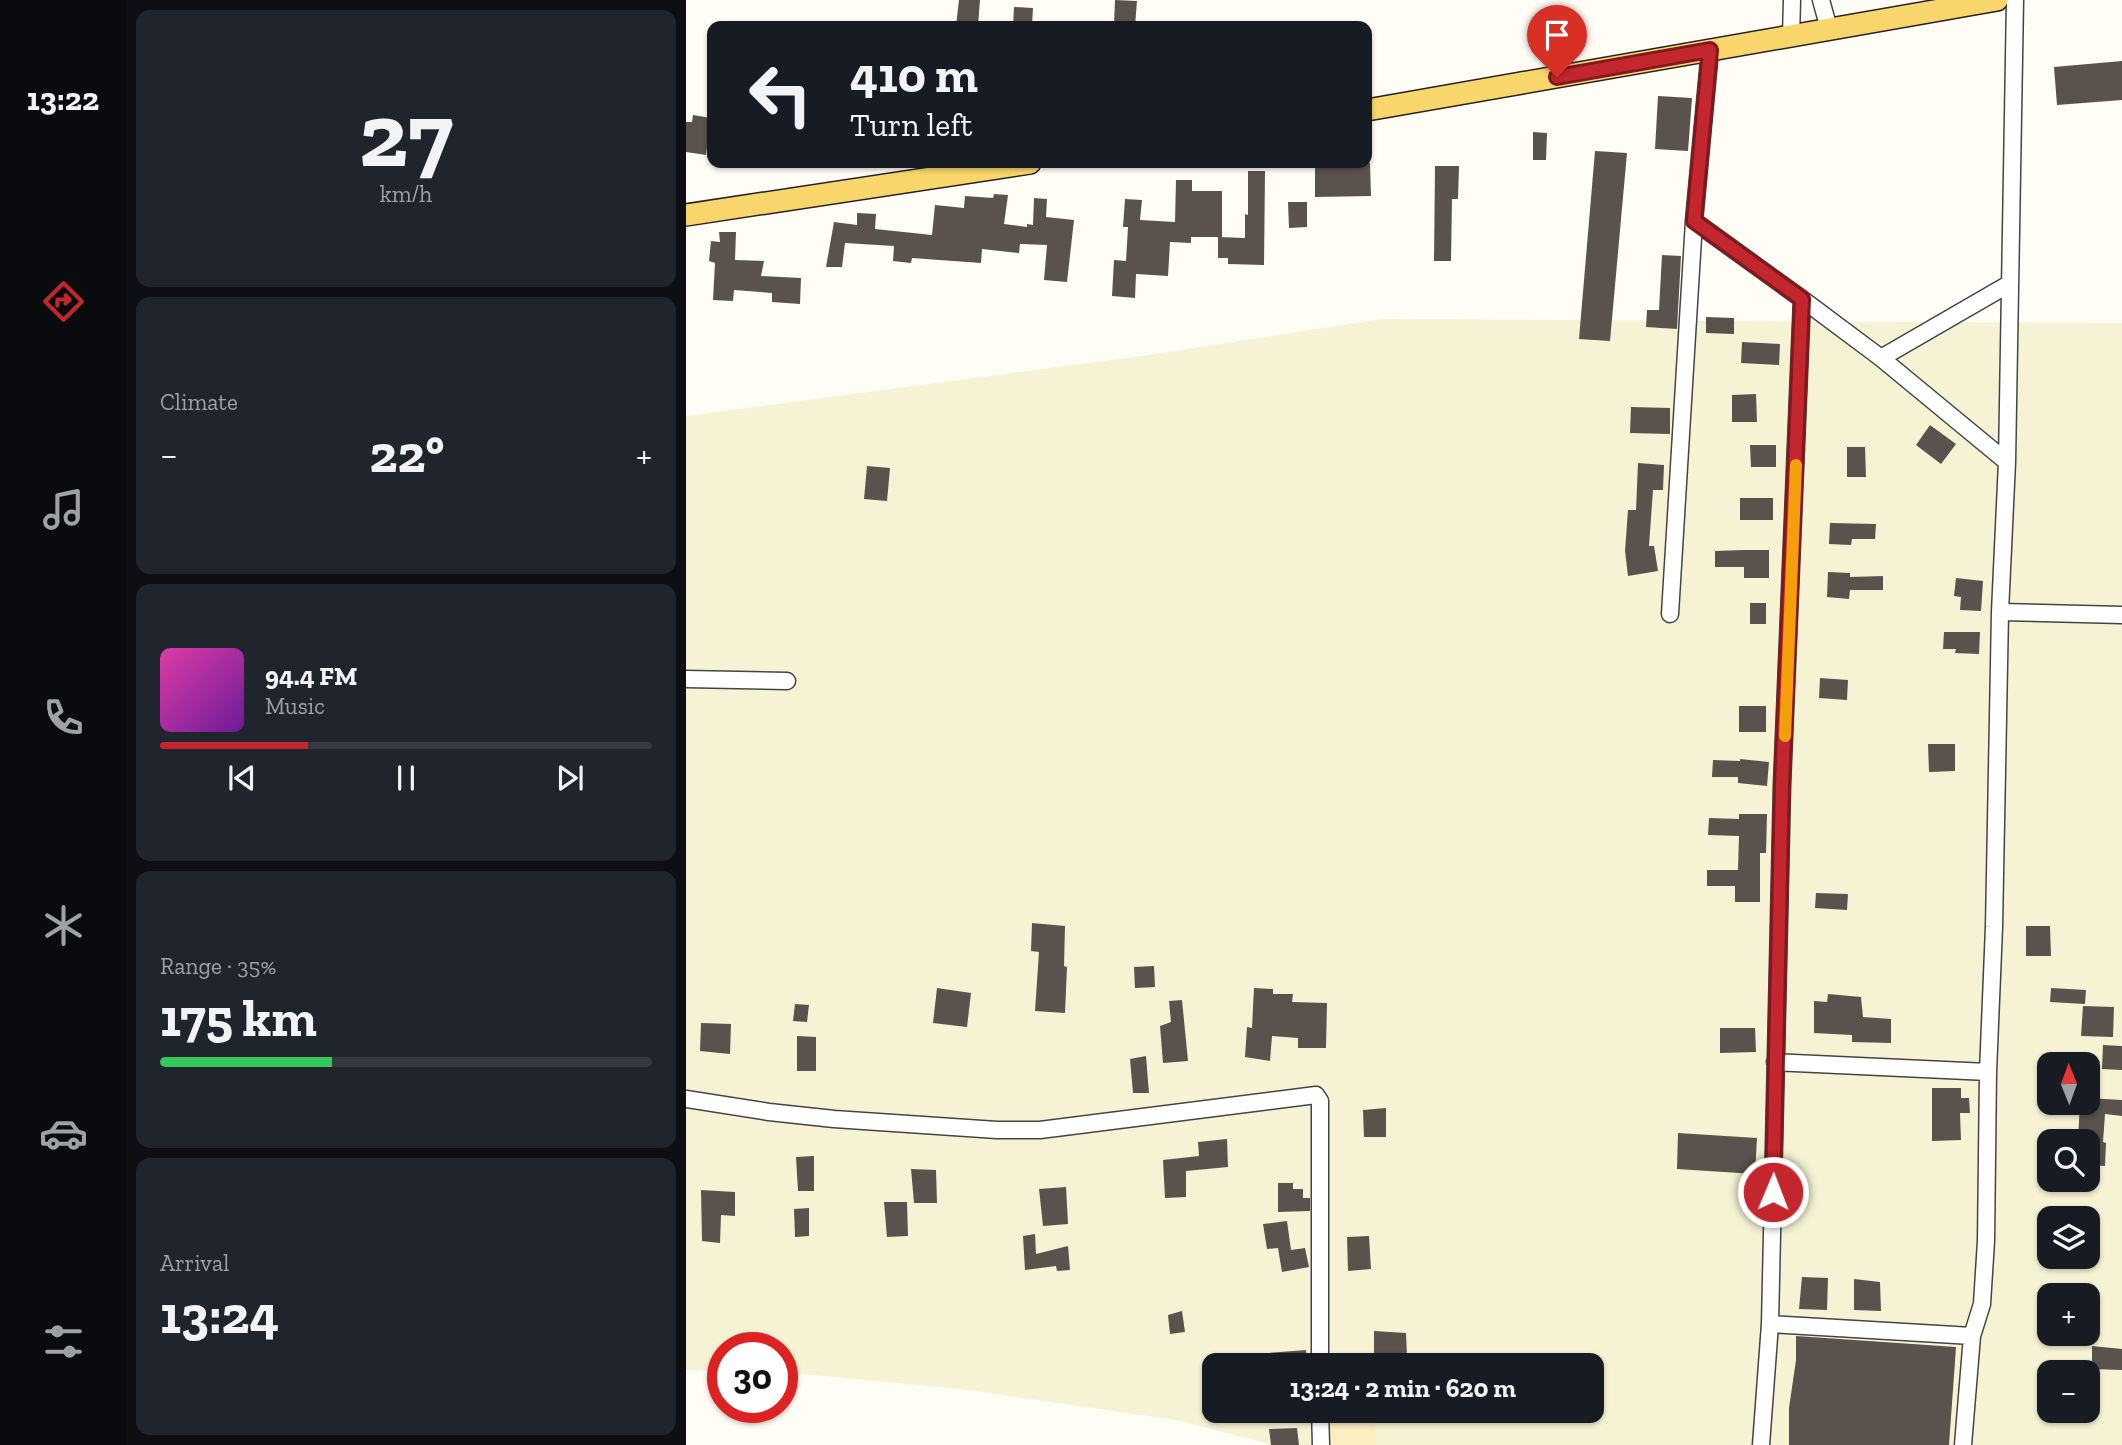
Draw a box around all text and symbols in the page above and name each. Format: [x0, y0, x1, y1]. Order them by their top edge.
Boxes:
pin [1527, 5, 1587, 77]
icon: arrive [1538, 16, 1576, 54]
text: 410 m [850, 46, 978, 105]
icon: left [735, 49, 826, 140]
text: 13:22 [27, 80, 99, 118]
text: 27 [359, 80, 453, 189]
text: Turn left [850, 106, 972, 144]
text: km/h [380, 180, 432, 208]
icon: directions [39, 277, 88, 326]
text: Climate [160, 388, 238, 416]
text: 22° [370, 423, 444, 485]
text: − [160, 432, 178, 478]
text: + [636, 432, 652, 478]
icon: music [39, 485, 88, 534]
text: 94.4 FM [265, 660, 357, 692]
text: Music [265, 692, 325, 720]
icon: phone [39, 693, 88, 742]
icon: previous [223, 759, 261, 797]
icon: pause [387, 759, 425, 797]
icon: next [551, 759, 589, 797]
icon: climate [39, 901, 88, 950]
text: Range · 35% [160, 952, 276, 980]
text: 175 km [160, 987, 317, 1049]
north arrow [2037, 1052, 2100, 1115]
map controls [2037, 1052, 2100, 1423]
icon: car [39, 1109, 88, 1158]
button: search [2037, 1129, 2100, 1192]
position arrow [1736, 1155, 1810, 1229]
button: layers [2037, 1206, 2100, 1269]
text: Arrival [160, 1249, 229, 1277]
button: + [2037, 1283, 2100, 1346]
text: 13:24 [160, 1284, 279, 1346]
icon: filters [39, 1317, 88, 1366]
speed limit sign: 30 [707, 1332, 798, 1423]
button: − [2037, 1360, 2100, 1423]
text: 13:24 · 2 min · 620 m [1290, 1372, 1516, 1404]

